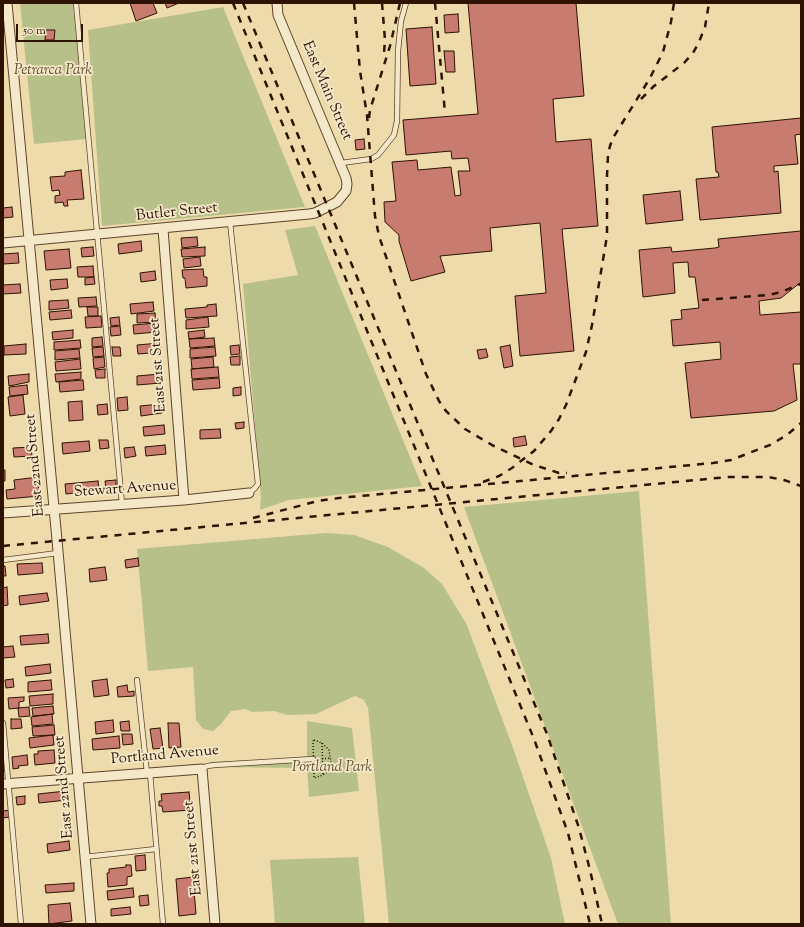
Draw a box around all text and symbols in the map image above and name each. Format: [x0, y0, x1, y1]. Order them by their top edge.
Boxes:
scale bar [18, 16, 85, 42]
text: 50 m [23, 22, 46, 40]
street label: East Main Street [297, 39, 355, 143]
park label: Petrarca Park [14, 62, 92, 80]
street label: Butler Street [135, 200, 219, 226]
street label: East 21st Street [147, 317, 171, 413]
street label: East 22nd Street [23, 413, 49, 517]
street label: Stewart Avenue [73, 477, 177, 503]
street label: East 22nd Street [52, 735, 78, 839]
street label: Portland Avenue [110, 742, 220, 770]
park label: Portland Park [292, 759, 372, 777]
street label: East 21st Street [181, 800, 207, 896]

